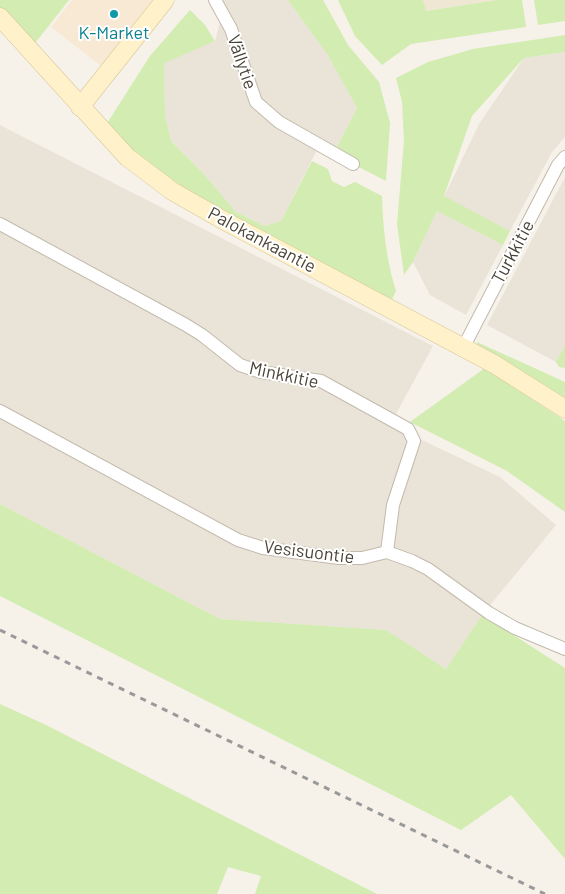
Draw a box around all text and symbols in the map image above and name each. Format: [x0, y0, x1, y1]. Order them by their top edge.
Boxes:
marker: K-Market [108, 8, 120, 20]
place label: K-Market [78, 21, 150, 43]
street label: Vällytie [223, 32, 263, 92]
street label: Palokankaantie [205, 201, 320, 277]
street label: Turkkitie [486, 216, 538, 287]
street label: Minkkitie [247, 356, 321, 392]
street label: Vesisuontie [263, 535, 356, 567]

